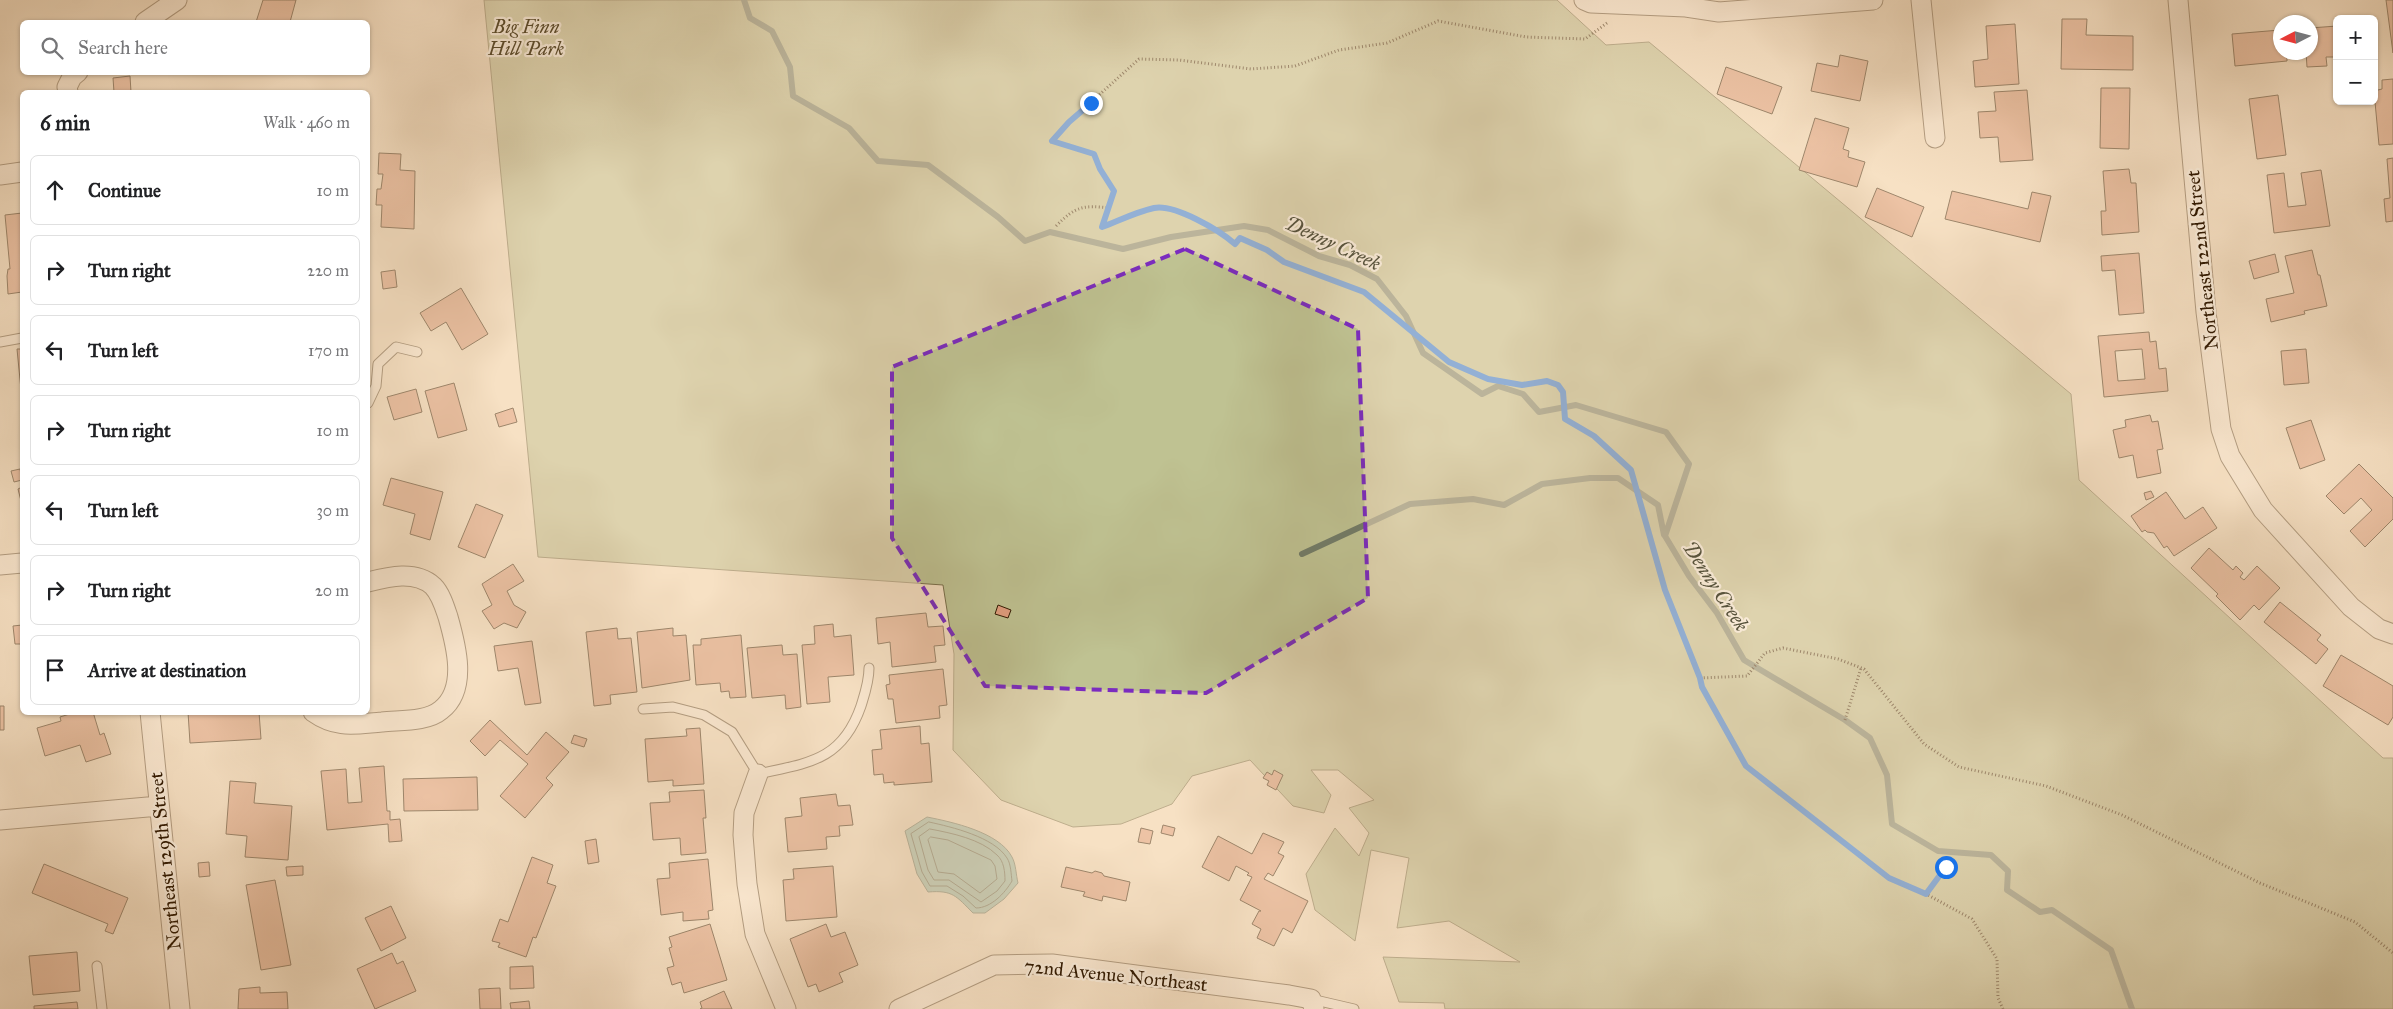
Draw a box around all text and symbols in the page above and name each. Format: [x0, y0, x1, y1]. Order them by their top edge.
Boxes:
park label: Big Finn Hill Park [487, 15, 565, 60]
north arrow [2273, 15, 2318, 60]
map controls [2333, 15, 2378, 105]
button: + [2333, 15, 2378, 60]
search box [20, 20, 370, 75]
icon: search [38, 34, 66, 62]
text: Search here [78, 36, 168, 59]
button: − [2333, 60, 2378, 105]
route end [1080, 92, 1103, 115]
text: 6 min [40, 110, 90, 136]
text: Walk · 460 m [263, 113, 350, 132]
street label: Northeast 122nd Street [2181, 169, 2223, 351]
icon: ahead [41, 176, 69, 204]
text: Continue [88, 179, 161, 202]
text: 10 m [317, 181, 349, 200]
water label: Denny Creek [1281, 210, 1385, 276]
icon: right [41, 256, 69, 284]
text: Turn right [88, 259, 171, 282]
text: 220 m [307, 261, 349, 280]
icon: left [41, 336, 69, 364]
text: Turn left [88, 339, 158, 362]
text: 170 m [308, 341, 349, 360]
icon: right [41, 416, 69, 444]
text: Turn right [88, 419, 171, 442]
text: 10 m [317, 421, 349, 440]
icon: left [41, 496, 69, 524]
text: Turn left [88, 499, 158, 522]
text: 30 m [316, 501, 349, 520]
water label: Denny Creek [1678, 536, 1754, 636]
icon: right [41, 576, 69, 604]
text: Turn right [88, 579, 171, 602]
text: 20 m [315, 581, 349, 600]
icon: arrive [41, 656, 69, 684]
text: Arrive at destination [88, 659, 246, 682]
street label: Northeast 129th Street [144, 770, 186, 951]
route start [1935, 856, 1958, 879]
street label: 72nd Avenue Northeast [1023, 954, 1209, 996]

